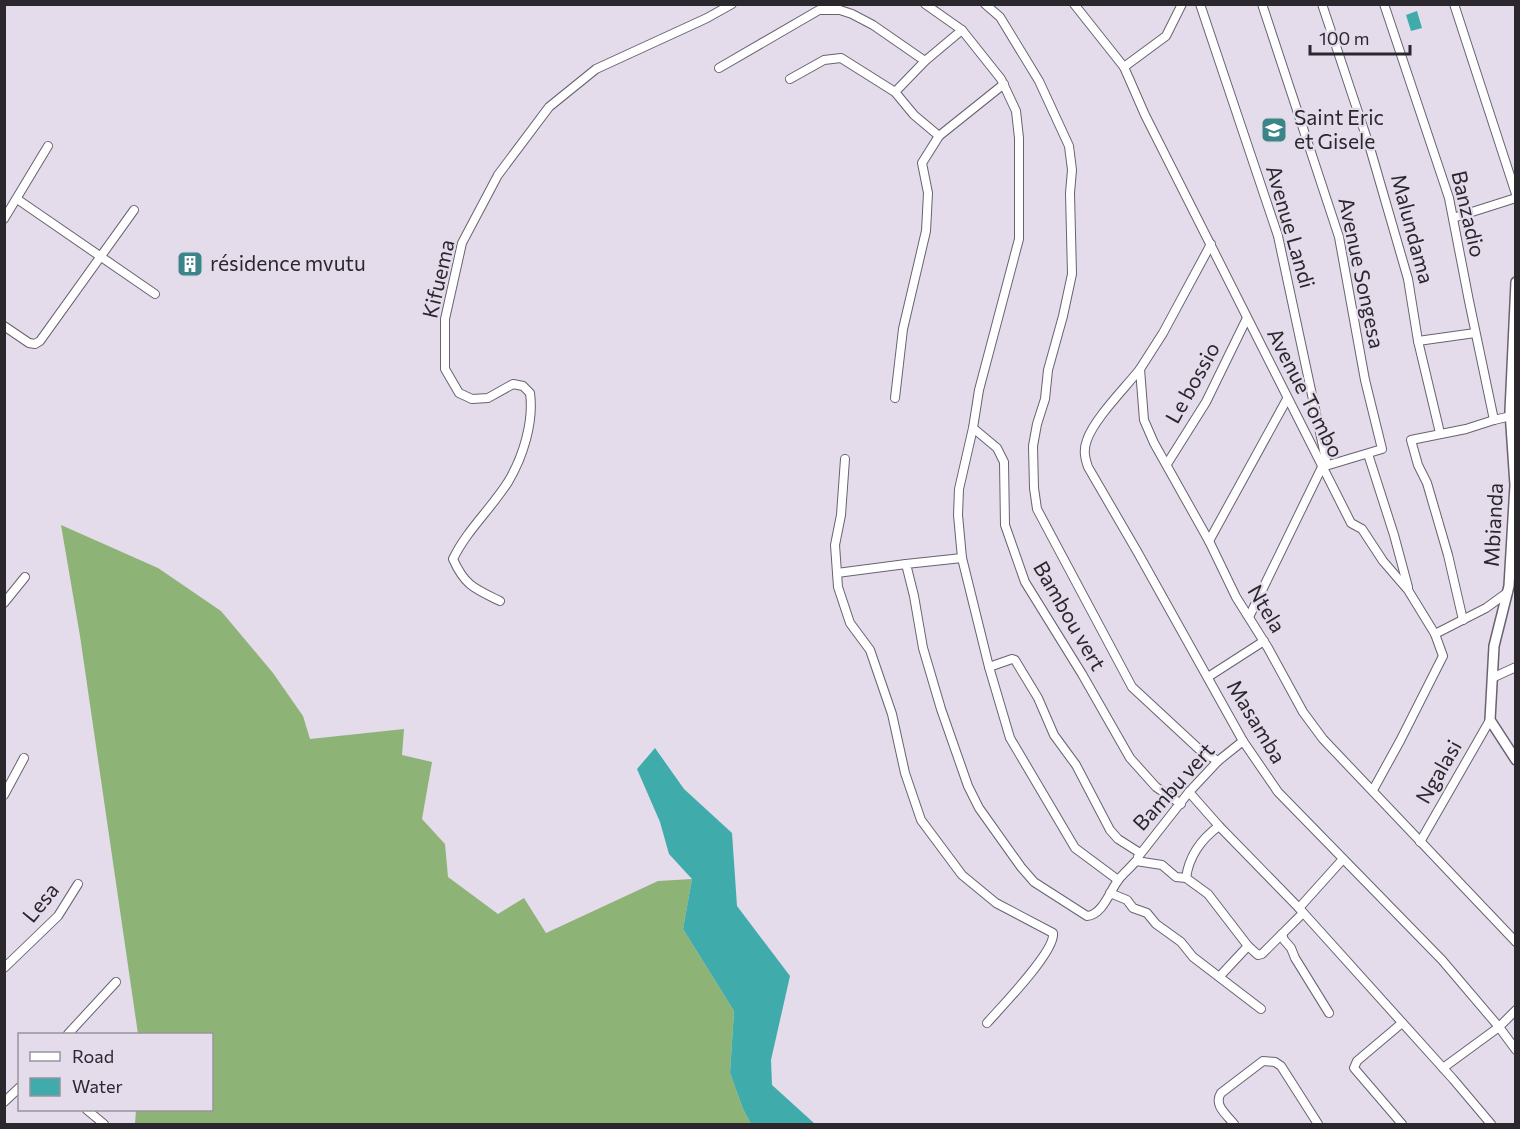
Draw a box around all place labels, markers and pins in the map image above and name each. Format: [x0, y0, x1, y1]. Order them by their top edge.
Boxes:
place label: Saint Eric et Gisele [1294, 104, 1384, 153]
school or university icon: Saint Eric et Gisele [1259, 115, 1289, 145]
building icon: résidence mvutu [175, 249, 205, 279]
place label: résidence mvutu [210, 250, 366, 275]

